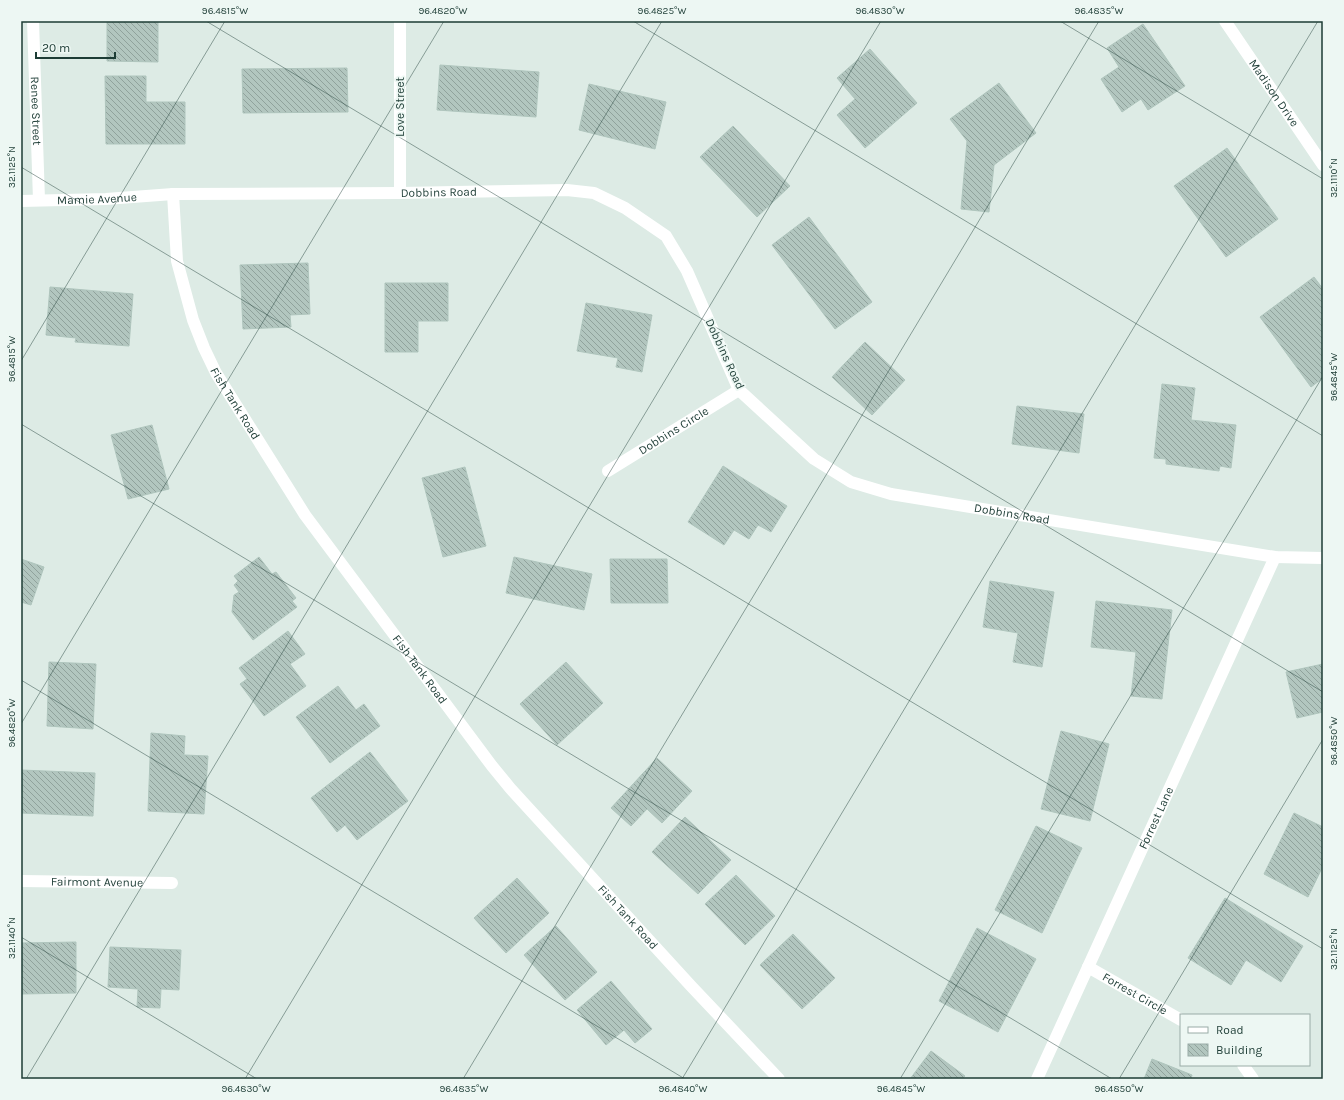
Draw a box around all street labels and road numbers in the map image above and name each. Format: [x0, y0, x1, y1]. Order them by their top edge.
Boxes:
street label: Madison Drive [1246, 57, 1302, 129]
street label: Renee Street [28, 76, 44, 146]
street label: Love Street [393, 76, 407, 137]
street label: Dobbins Road [400, 185, 477, 200]
street label: Mamie Avenue [57, 190, 137, 207]
street label: Dobbins Road [703, 316, 747, 392]
street label: Fish Tank Road [207, 365, 263, 442]
street label: Dobbins Circle [636, 404, 711, 457]
street label: Dobbins Road [973, 501, 1051, 527]
street label: Fish Tank Road [390, 632, 450, 706]
street label: Forrest Lane [1136, 785, 1176, 851]
street label: Fairmont Avenue [51, 874, 143, 890]
street label: Fish Tank Road [595, 882, 661, 952]
street label: Forrest Circle [1100, 970, 1170, 1018]

